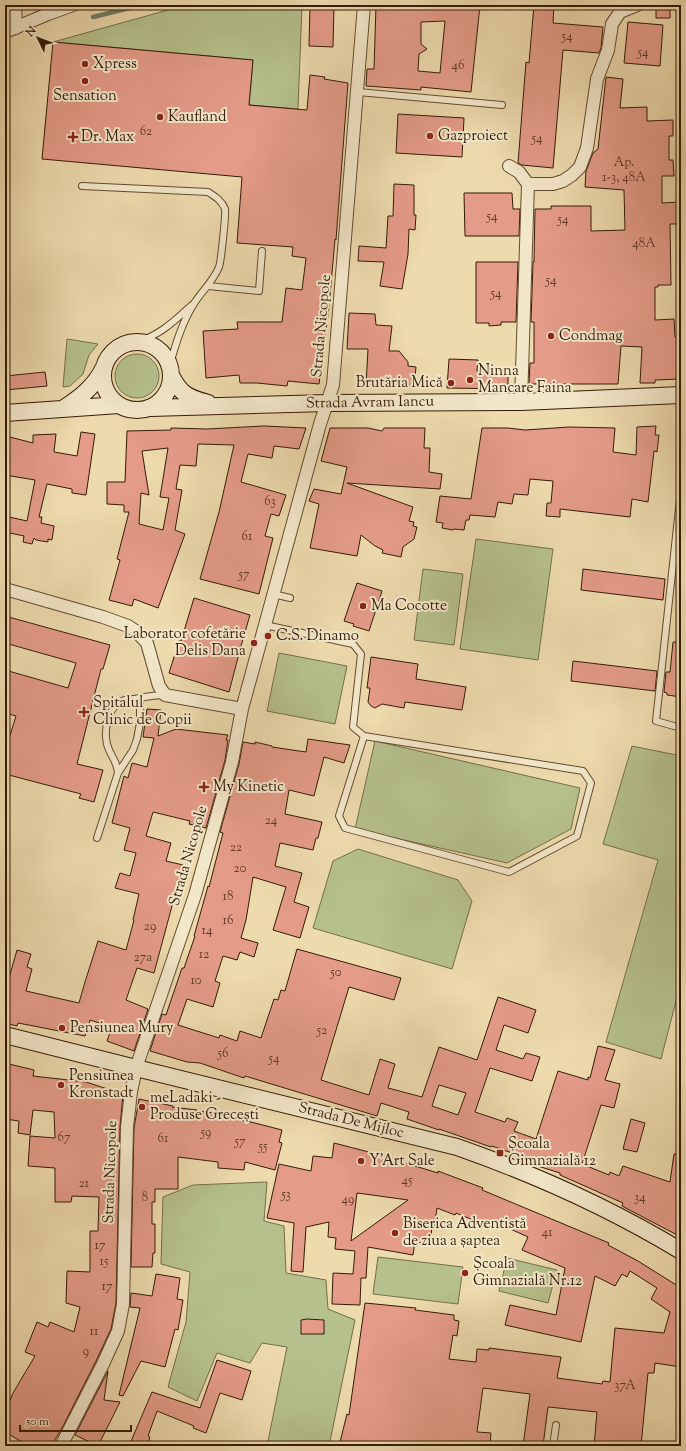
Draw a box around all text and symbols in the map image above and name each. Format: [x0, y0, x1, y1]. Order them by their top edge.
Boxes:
north arrow [18, 18, 58, 58]
text: N [22, 23, 40, 41]
house number: 54 [561, 28, 573, 46]
house number: 54 [637, 44, 649, 62]
place label: Xpress [93, 54, 137, 75]
house number: 46 [452, 57, 464, 75]
marker: Xpress [80, 59, 90, 69]
marker: Sensation [80, 76, 90, 86]
place label: Sensation [53, 86, 117, 107]
place label: Kaufland [168, 107, 227, 128]
marker: Kaufland [155, 112, 165, 122]
house number: 62 [140, 123, 152, 141]
place label: Gazproiect [438, 126, 508, 147]
place label: Dr. Max [81, 127, 134, 148]
house number: 54 [531, 130, 543, 148]
marker: Gazproiect [425, 131, 435, 141]
marker: Dr. Max [68, 132, 78, 142]
house number: Ap. 1-3, 48A [602, 154, 646, 187]
house number: 54 [486, 208, 498, 226]
house number: 54 [557, 211, 569, 229]
house number: 48A [632, 235, 656, 253]
house number: 54 [545, 272, 557, 290]
street label: Strada Nicopole [307, 274, 337, 378]
house number: 54 [490, 285, 502, 303]
place label: Condmag [559, 326, 623, 347]
marker: Condmag [546, 331, 556, 341]
place label: Ninna Mancare Faina [478, 361, 572, 399]
place label: Brutăria Mică [356, 373, 443, 394]
marker: Ninna Mancare Faina [465, 375, 475, 385]
marker: Brutăria Mică [446, 378, 456, 388]
street label: Strada Avram Iancu [306, 391, 435, 415]
house number: 63 [264, 493, 276, 511]
house number: 61 [242, 528, 253, 546]
house number: 57 [238, 566, 250, 584]
place label: Ma Cocotte [371, 596, 447, 617]
marker: Ma Cocotte [358, 601, 368, 611]
place label: Laborator cofetărie Delis Dana [124, 624, 246, 662]
place label: C.S. Dinamo [276, 626, 359, 647]
marker: C.S. Dinamo [263, 631, 273, 641]
marker: Laborator cofetărie Delis Dana [249, 638, 259, 648]
place label: Spitalul Clinic de Copii [93, 693, 192, 731]
marker: Spitalul Clinic de Copii [78, 706, 90, 718]
place label: My Kinetic [213, 777, 284, 798]
marker: My Kinetic [198, 781, 210, 793]
street label: Strada Nicopole [165, 803, 213, 909]
house number: 24 [265, 812, 278, 830]
house number: 22 [230, 839, 242, 857]
house number: 20 [234, 860, 247, 878]
house number: 18 [223, 888, 233, 906]
house number: 16 [223, 912, 233, 930]
house number: 29 [144, 918, 156, 936]
house number: 14 [202, 922, 213, 940]
house number: 12 [199, 946, 209, 964]
house number: 27a [134, 949, 152, 967]
house number: 50 [329, 964, 342, 982]
house number: 10 [190, 972, 202, 990]
place label: Pensiunea Mury [70, 1018, 174, 1039]
house number: 52 [316, 1022, 327, 1040]
marker: Pensiunea Mury [57, 1023, 67, 1033]
house number: 56 [217, 1045, 228, 1063]
house number: 54 [268, 1050, 280, 1068]
place label: Pensiunea Kronstadt [69, 1066, 134, 1104]
marker: Pensiunea Kronstadt [56, 1080, 66, 1090]
place label: meLadaki - Produse Grecești [150, 1088, 259, 1126]
street label: Strada De Mijloc [296, 1098, 406, 1144]
marker: meLadaki - Produse Grecești [137, 1102, 147, 1112]
street label: Strada Nicopole [99, 1120, 123, 1224]
house number: 59 [200, 1124, 211, 1142]
house number: 67 [58, 1129, 71, 1147]
house number: 61 [158, 1130, 169, 1148]
house number: 57 [234, 1133, 246, 1151]
place label: Școala Gimnazială 12 [508, 1134, 596, 1172]
house number: 55 [257, 1138, 268, 1156]
marker: Școala Gimnazială 12 [495, 1148, 505, 1158]
place label: Y'Art Sale [369, 1151, 435, 1172]
marker: Y'Art Sale [356, 1156, 366, 1166]
house number: 45 [402, 1172, 413, 1190]
house number: 21 [79, 1175, 90, 1193]
house number: 53 [280, 1186, 291, 1204]
house number: 8 [142, 1189, 148, 1207]
house number: 34 [634, 1189, 646, 1207]
house number: 49 [342, 1191, 354, 1209]
place label: Biserica Adventistă de ziua a șaptea [403, 1214, 527, 1252]
house number: 41 [542, 1224, 553, 1242]
marker: Biserica Adventistă de ziua a șaptea [390, 1228, 400, 1238]
house number: 17 [95, 1237, 106, 1255]
house number: 15 [100, 1253, 109, 1271]
place label: Școala Gimnazială Nr.12 [473, 1254, 582, 1292]
marker: Școala Gimnazială Nr.12 [460, 1268, 470, 1278]
house number: 17 [102, 1278, 113, 1296]
house number: 11 [90, 1323, 99, 1341]
house number: 9 [83, 1343, 89, 1361]
house number: 37A [614, 1377, 636, 1395]
scale bar [20, 1407, 131, 1433]
text: 50 m [25, 1413, 49, 1431]

